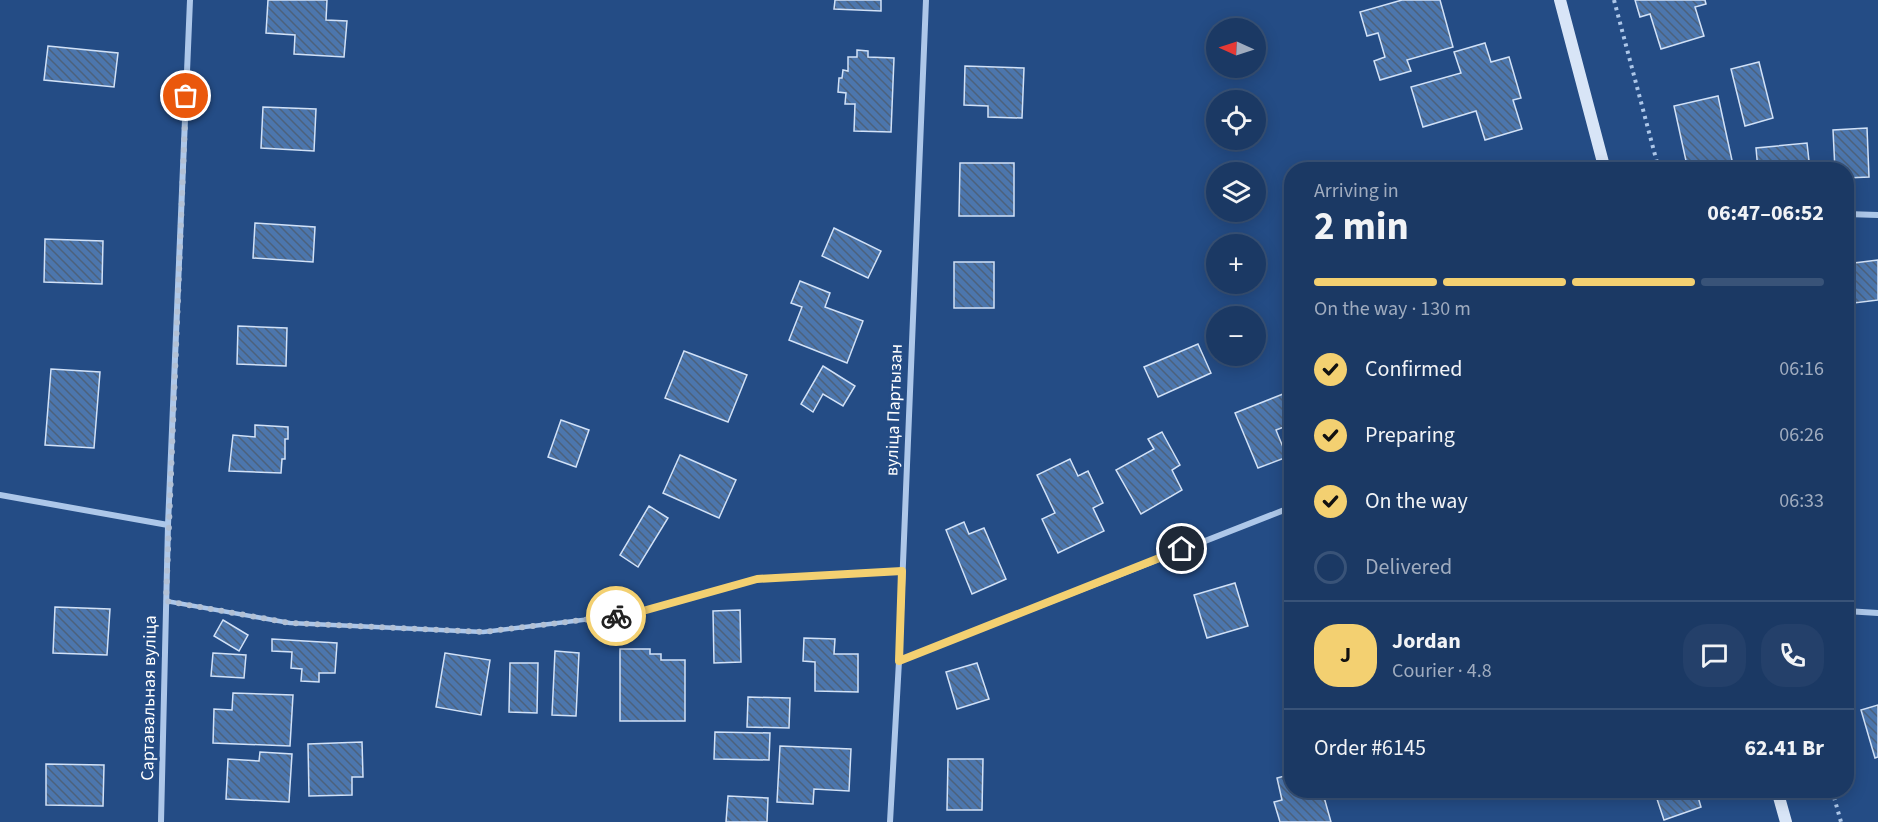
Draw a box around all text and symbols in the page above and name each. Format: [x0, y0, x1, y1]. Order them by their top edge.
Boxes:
north arrow [1206, 18, 1266, 78]
map controls [1206, 18, 1266, 366]
pin [160, 70, 211, 121]
icon: bag [169, 79, 202, 112]
button: locate [1206, 90, 1266, 150]
button: layers [1206, 162, 1266, 222]
text: Arriving in [1314, 177, 1399, 205]
text: 06:47–06:52 [1707, 197, 1824, 229]
text: 2 min [1314, 199, 1409, 255]
button: + [1206, 234, 1266, 294]
text: On the way · 130 m [1314, 295, 1471, 323]
button: − [1206, 306, 1266, 366]
street label: вуліца Партызан [879, 343, 909, 477]
icon: check [1314, 353, 1347, 386]
text: Confirmed [1365, 353, 1462, 385]
text: 06:16 [1779, 355, 1824, 383]
icon: check [1314, 419, 1347, 452]
text: Preparing [1365, 419, 1455, 451]
text: 06:26 [1779, 421, 1824, 449]
icon: check [1314, 485, 1347, 518]
text: On the way [1365, 485, 1468, 517]
text: 06:33 [1779, 487, 1824, 515]
pin [1156, 523, 1207, 574]
icon: home [1165, 532, 1198, 565]
text: Delivered [1365, 551, 1452, 583]
courier [586, 586, 646, 646]
icon: bike [600, 600, 633, 633]
street label: Сартавальная вуліца [135, 615, 163, 781]
button: chat [1683, 624, 1746, 687]
button: phone [1761, 624, 1824, 687]
text: Jordan [1392, 625, 1461, 657]
text: J [1340, 639, 1351, 671]
text: Courier · 4.8 [1392, 657, 1492, 685]
text: Order #6145 [1314, 732, 1426, 764]
text: 62.41 Br [1744, 732, 1824, 764]

